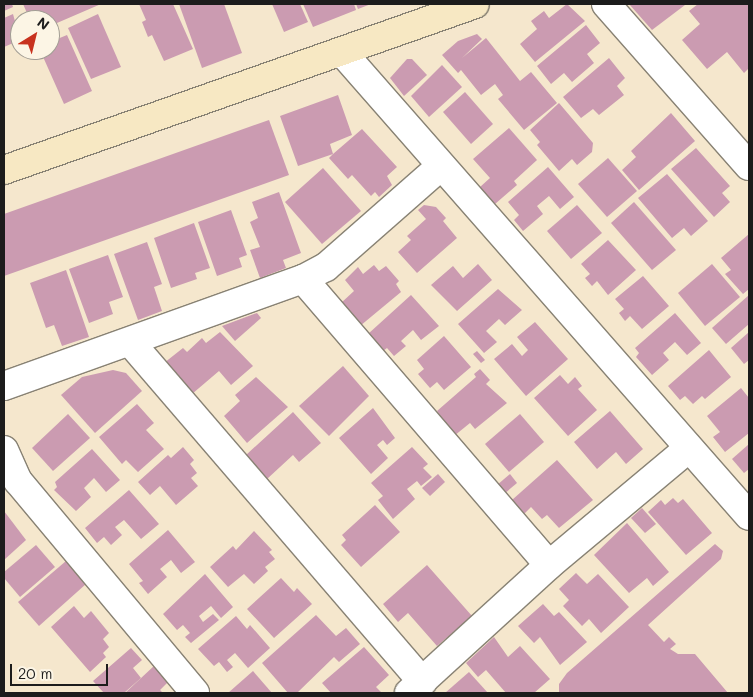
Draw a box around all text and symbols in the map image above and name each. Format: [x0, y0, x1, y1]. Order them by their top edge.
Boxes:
north arrow [10, 10, 60, 60]
text: N [34, 12, 53, 34]
scale bar [12, 654, 110, 686]
text: 20 m [18, 663, 52, 683]

